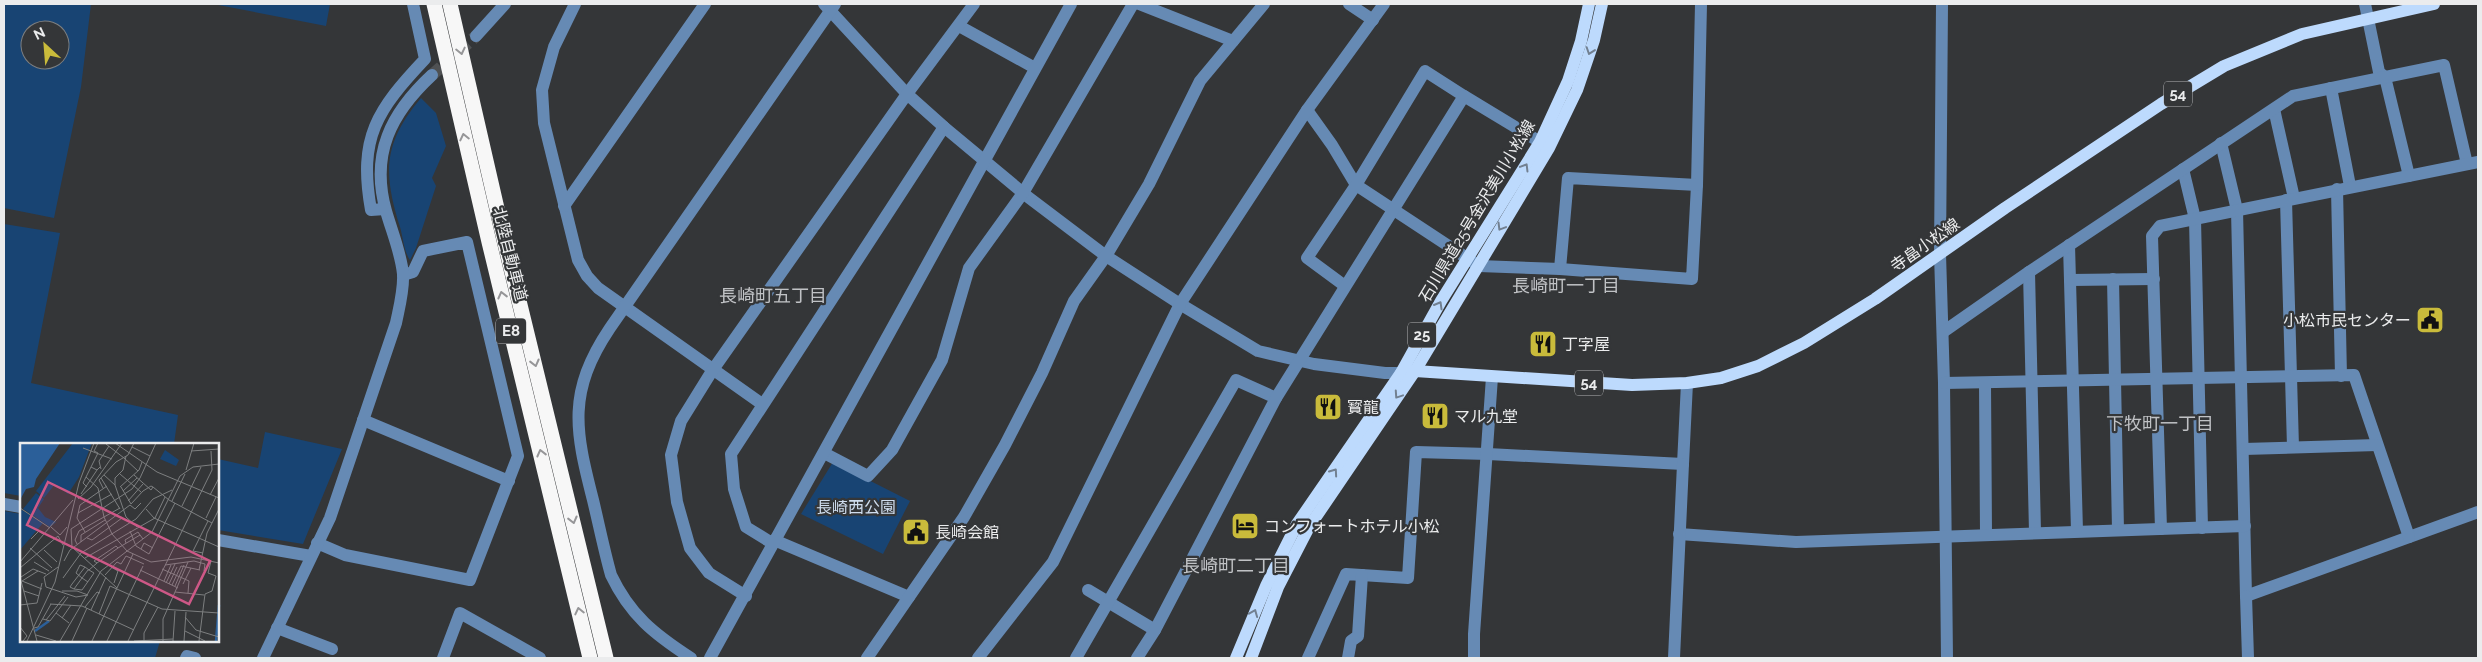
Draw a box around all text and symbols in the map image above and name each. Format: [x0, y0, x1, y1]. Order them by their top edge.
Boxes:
north arrow [20, 20, 70, 70]
text: N [31, 24, 48, 43]
one-way arrow [1586, 46, 1596, 55]
one-way arrow [455, 47, 466, 56]
road number: 54 [2164, 82, 2192, 106]
street label: 石川県道25号金沢美川小松線 [1415, 117, 1539, 305]
one-way arrow [459, 133, 470, 141]
one-way arrow [1518, 164, 1528, 173]
street label: 北陸自動車道 [489, 205, 531, 303]
street label: 寺畠小松線 [1887, 214, 1963, 276]
one-way arrow [1498, 221, 1508, 230]
district label: 長崎町一丁目 [1512, 275, 1620, 296]
district label: 長崎町五丁目 [719, 285, 827, 306]
one-way arrow [497, 291, 508, 300]
one-way arrow [1432, 301, 1442, 310]
public building icon: 小松市民センター [2415, 305, 2445, 335]
place label: 小松市民センター [2283, 311, 2411, 330]
road number: E8 [496, 318, 526, 344]
road number: 25 [1408, 322, 1436, 348]
restaurant icon: 丁字屋 [1528, 329, 1558, 359]
place label: 丁字屋 [1562, 335, 1610, 354]
one-way arrow [529, 358, 540, 367]
road number: 54 [1575, 370, 1603, 396]
one-way arrow [1395, 390, 1405, 399]
restaurant icon: 寳龍 [1313, 392, 1343, 422]
place label: 寳龍 [1347, 398, 1379, 417]
restaurant icon: マル九堂 [1420, 401, 1450, 431]
place label: マル九堂 [1454, 407, 1518, 426]
district label: 下牧町一丁目 [2106, 413, 2214, 434]
inset map [20, 443, 219, 642]
one-way arrow [536, 448, 547, 457]
one-way arrow [1328, 468, 1337, 478]
park label: 長崎西公園 [816, 498, 896, 517]
hotel icon: コンフォートホテル小松 [1230, 511, 1260, 541]
one-way arrow [567, 516, 578, 525]
public building icon: 長崎会館 [901, 517, 931, 547]
place label: コンフォートホテル小松 [1264, 517, 1440, 536]
place label: 長崎会館 [935, 523, 999, 542]
district label: 長崎町二丁目 [1182, 555, 1290, 576]
one-way arrow [574, 606, 585, 615]
one-way arrow [1248, 609, 1259, 618]

